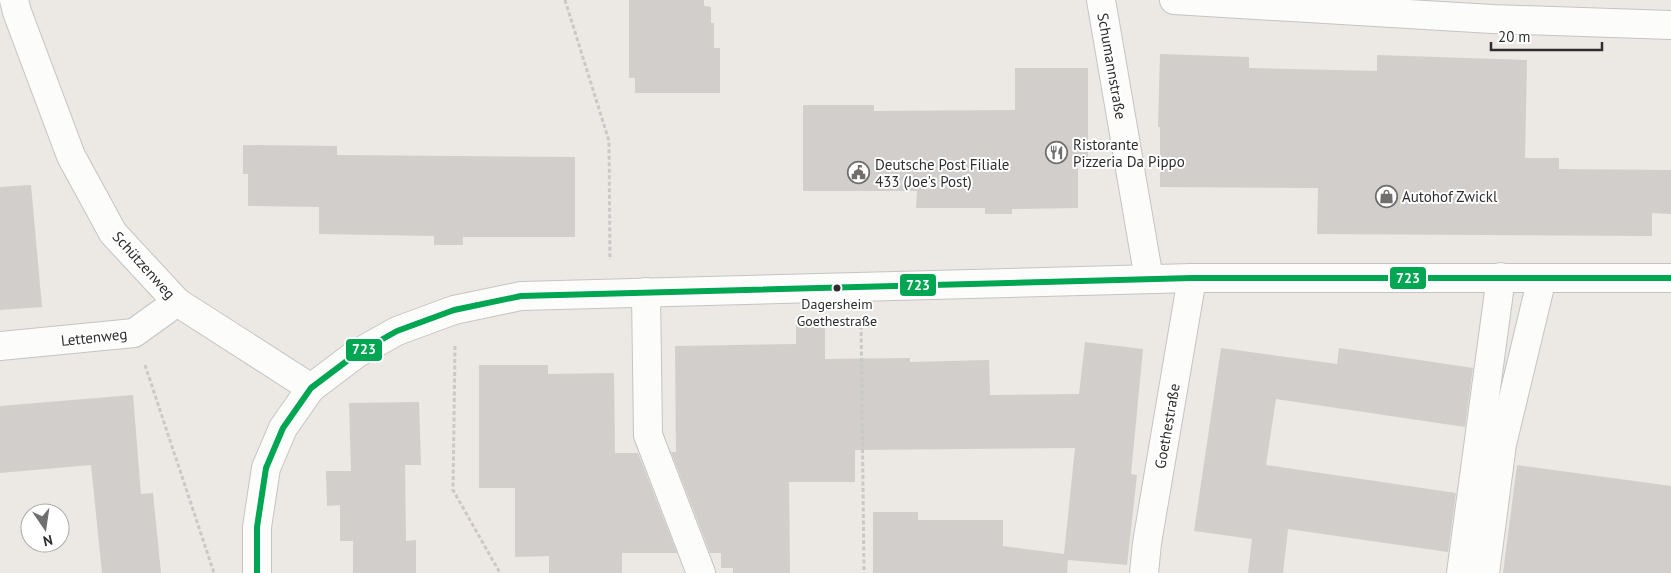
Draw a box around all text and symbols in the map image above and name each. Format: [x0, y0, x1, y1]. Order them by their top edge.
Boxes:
street label: Schumannstraße [1093, 11, 1131, 121]
scale bar [1491, 20, 1602, 52]
text: 20 m [1498, 27, 1531, 46]
place label: Ristorante Pizzeria Da Pippo [1073, 135, 1185, 171]
restaurant icon: Ristorante Pizzeria Da Pippo [1045, 141, 1069, 165]
place label: Deutsche Post Filiale 433 (Joe's Post) [875, 155, 1009, 191]
public building icon: Deutsche Post Filiale 433 (Joe's Post) [847, 161, 871, 185]
shop icon: Autohof Zwickl [1374, 184, 1398, 208]
place label: Autohof Zwickl [1402, 187, 1498, 206]
street label: Schützenweg [109, 227, 179, 303]
line badge: 723 [1389, 266, 1427, 290]
text: 723 [1396, 269, 1420, 287]
line badge: 723 [899, 273, 937, 297]
text: 723 [906, 276, 930, 294]
marker: Dagersheim Goethestraße [832, 283, 842, 293]
place label: Dagersheim Goethestraße [797, 295, 877, 330]
street label: Lettenweg [60, 324, 128, 350]
line badge: 723 [345, 338, 383, 362]
text: 723 [352, 340, 376, 358]
street label: Goethestraße [1150, 382, 1184, 470]
north arrow [20, 503, 70, 553]
text: N [41, 531, 54, 550]

